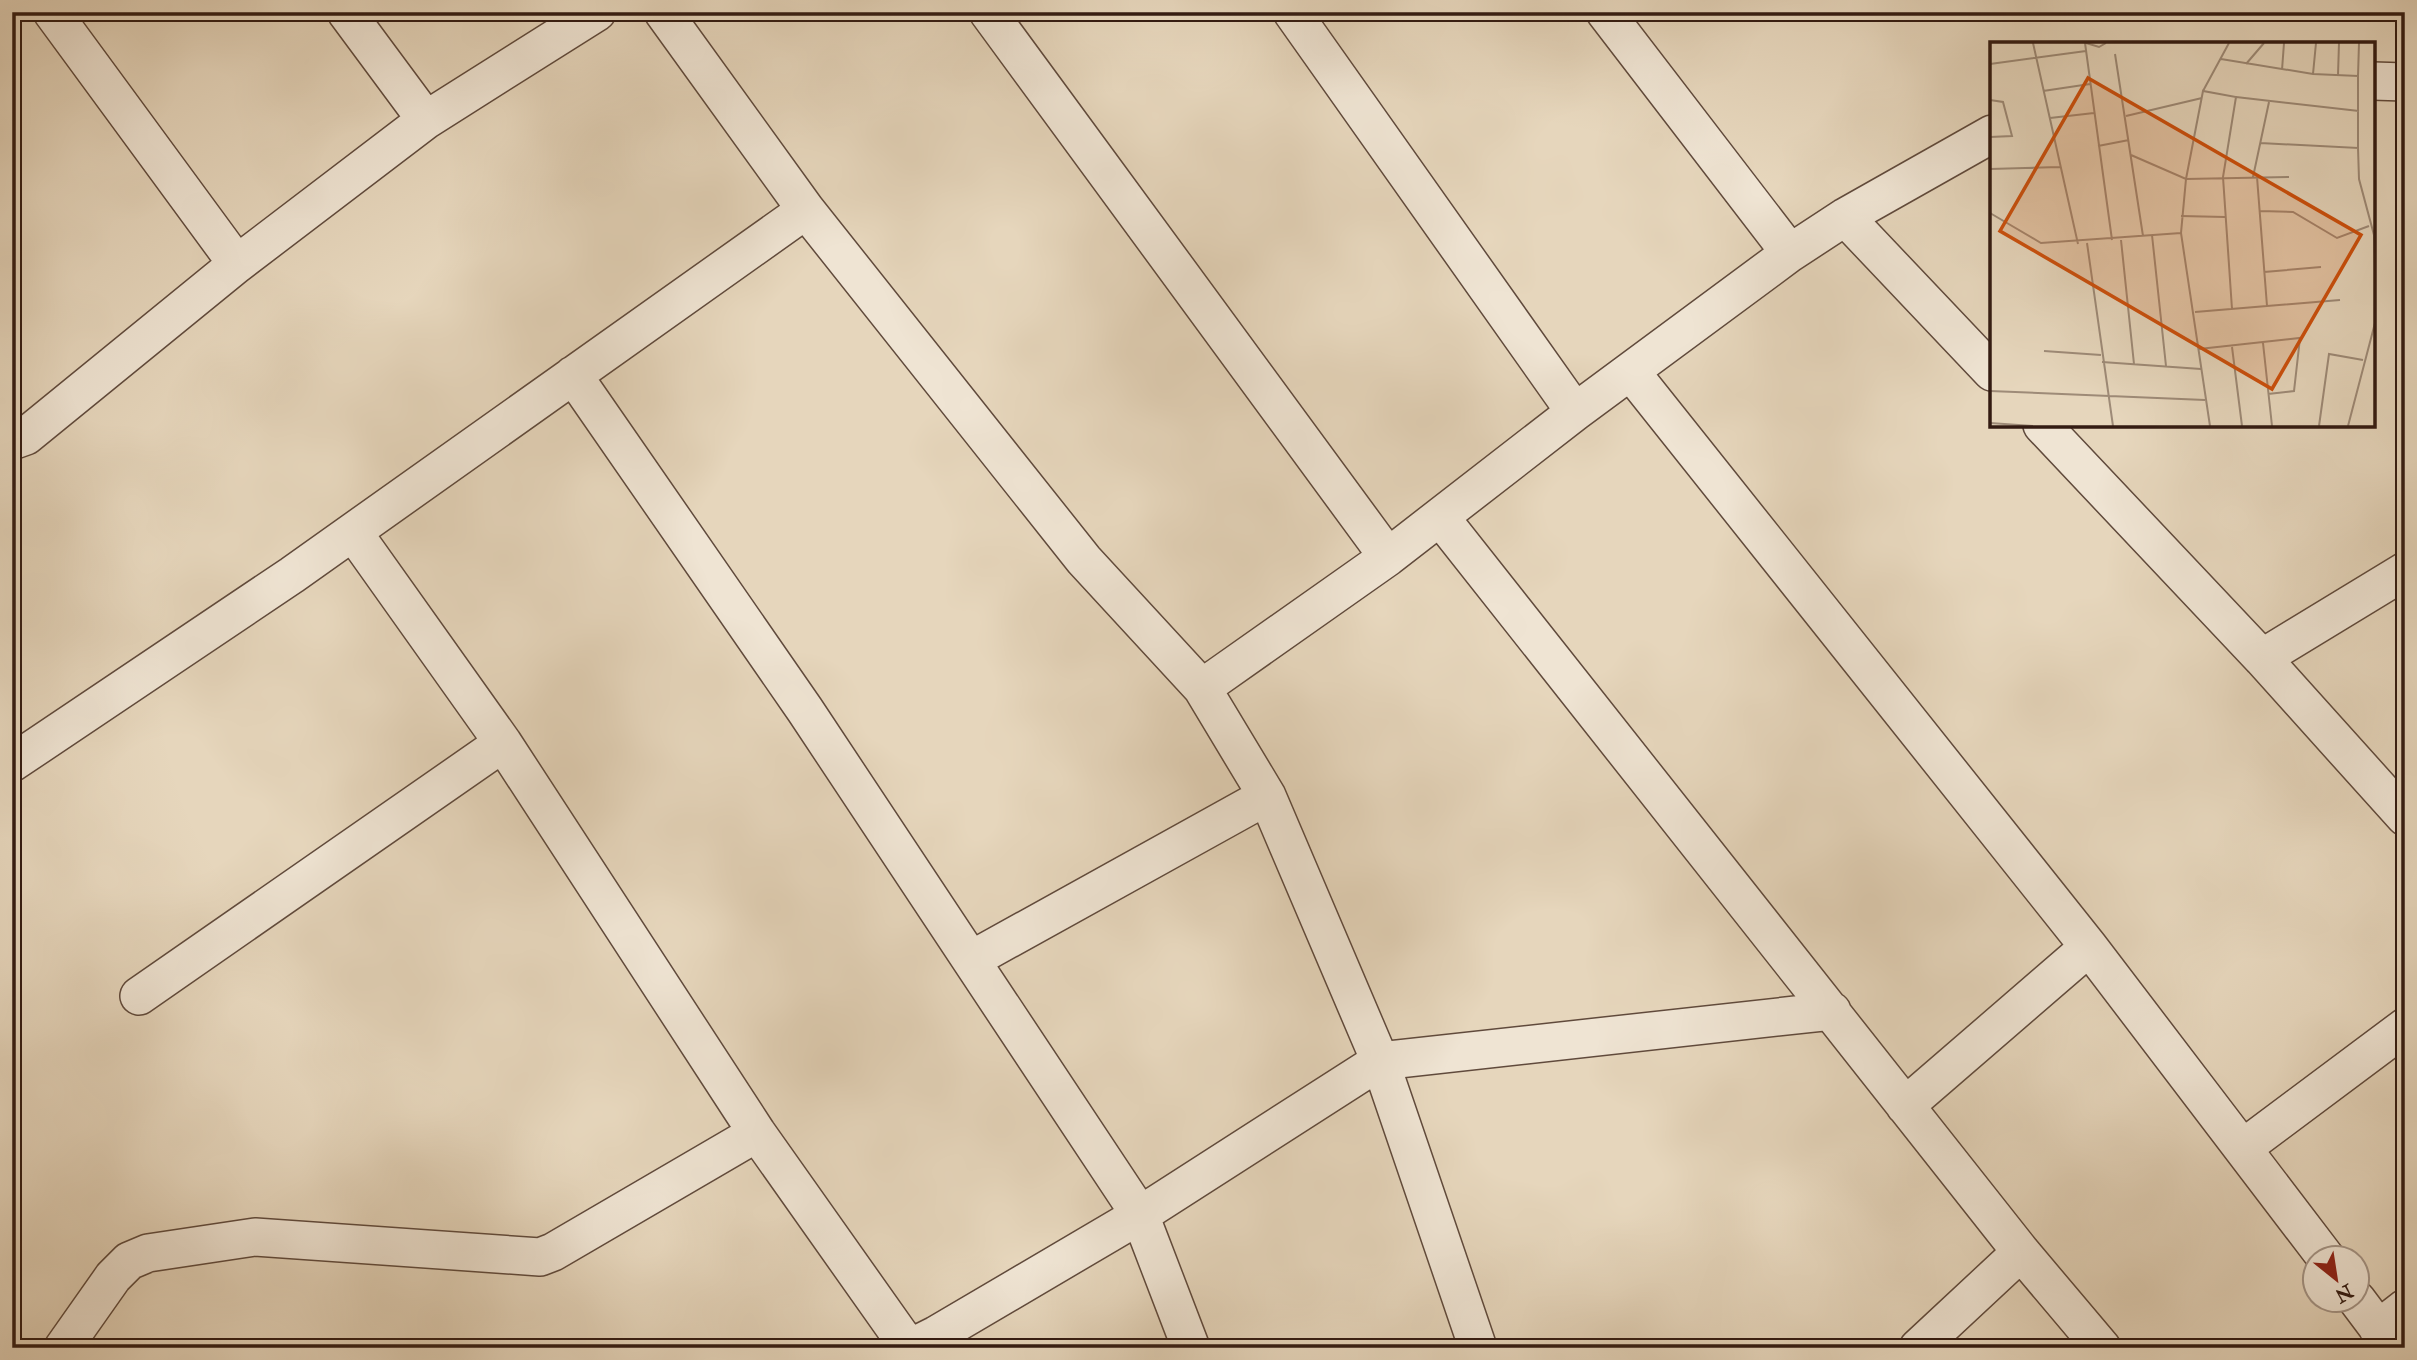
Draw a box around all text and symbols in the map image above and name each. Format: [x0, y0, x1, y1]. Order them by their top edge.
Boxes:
inset map [1990, 42, 2375, 427]
north arrow [2302, 1244, 2372, 1314]
text: N [2330, 1278, 2358, 1308]

